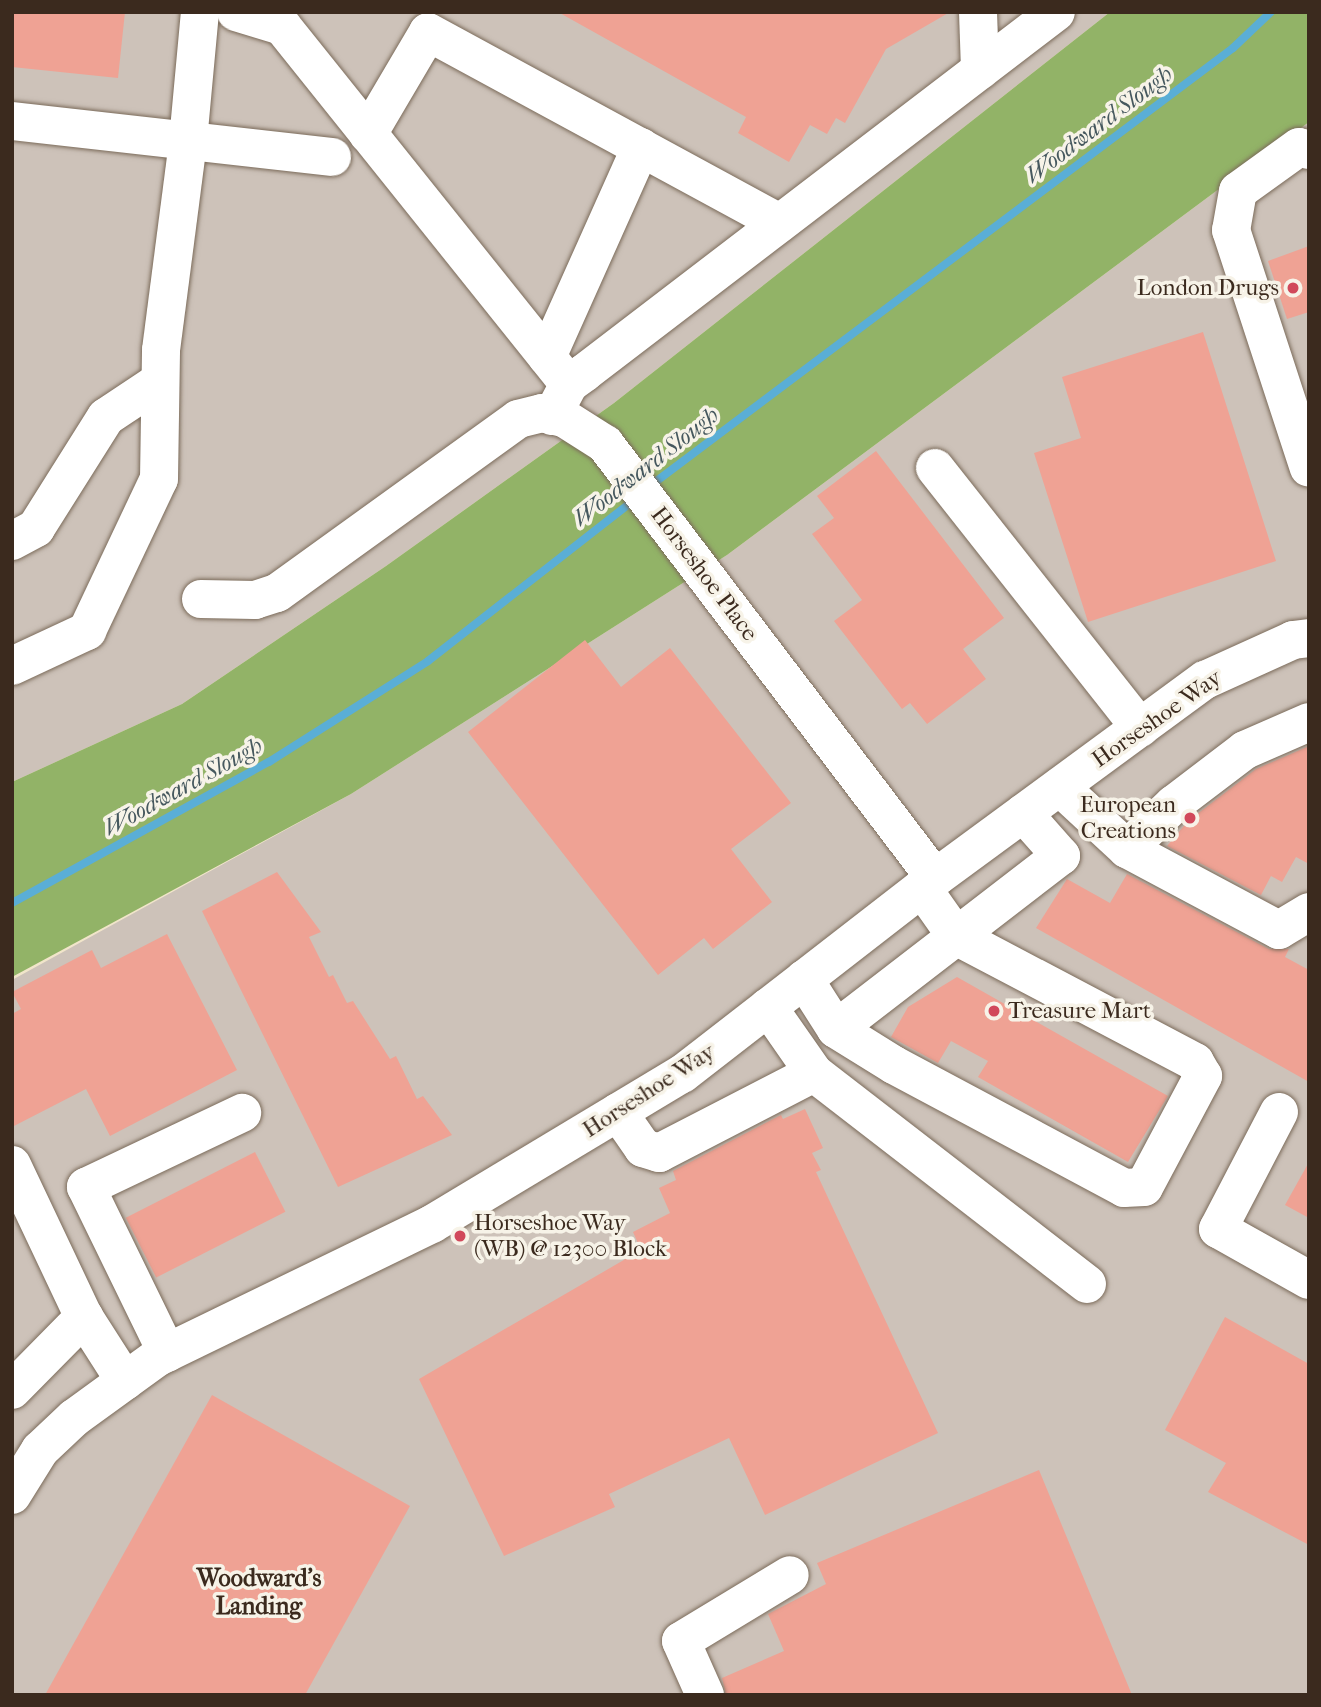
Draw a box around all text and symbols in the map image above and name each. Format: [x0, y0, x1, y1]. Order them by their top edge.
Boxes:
water label: Woodward Slough [1019, 60, 1179, 190]
place label: London Drugs [1137, 274, 1279, 302]
marker: London Drugs [1285, 280, 1301, 296]
water label: Woodward Slough [567, 401, 725, 533]
street label: Horseshoe Place [645, 502, 763, 646]
street label: Horseshoe Way [1087, 664, 1227, 774]
water label: Woodward Slough [98, 731, 268, 843]
place label: European Creations [1080, 791, 1176, 845]
marker: European Creations [1182, 810, 1198, 826]
place label: Treasure Mart [1008, 997, 1151, 1025]
marker: Treasure Mart [986, 1003, 1002, 1019]
street label: Horseshoe Way [578, 1038, 720, 1144]
place label: Horseshoe Way (WB) @ 12300 Block [474, 1209, 667, 1263]
marker: Horseshoe Way (WB) @ 12300 Block [452, 1228, 468, 1244]
district label: Woodward's Landing [197, 1565, 321, 1621]

